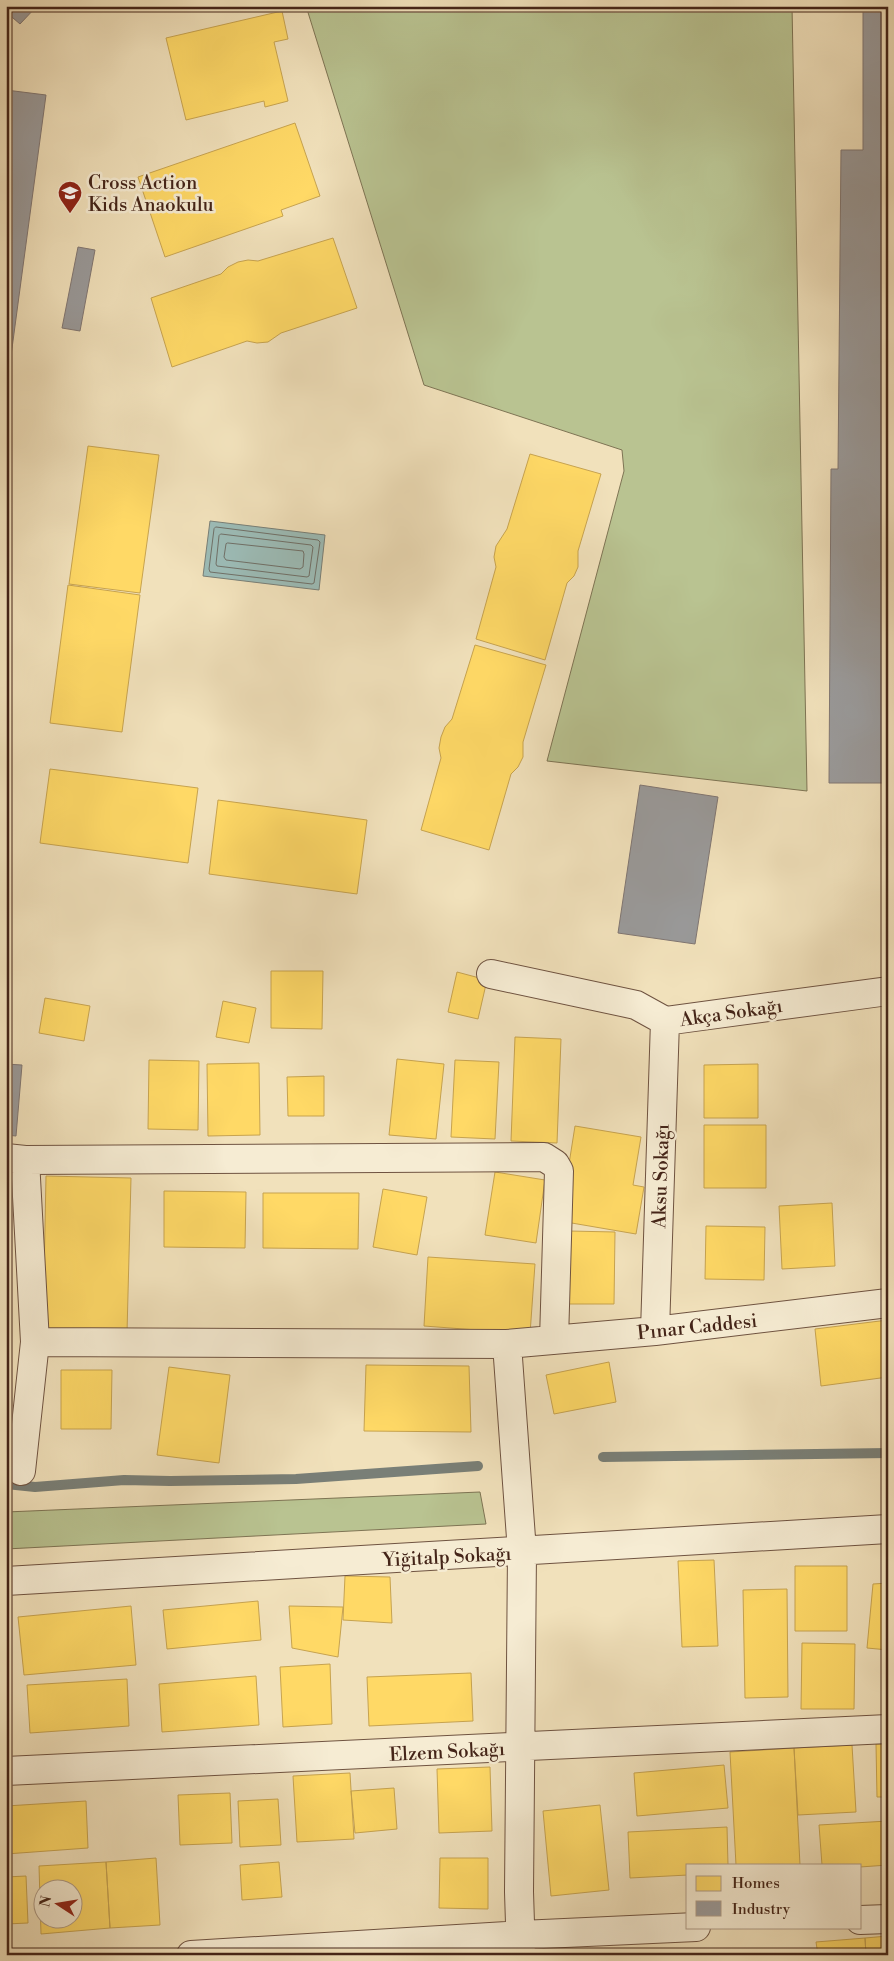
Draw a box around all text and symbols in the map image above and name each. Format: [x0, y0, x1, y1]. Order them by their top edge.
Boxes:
place label: Cross Action Kids Anaokulu [88, 171, 214, 217]
school or university icon: Cross Action Kids Anaokulu [57, 180, 83, 214]
street label: Akça Sokağı [677, 994, 784, 1032]
street label: Aksu Sokağı [647, 1123, 675, 1230]
street label: Pınar Caddesi [636, 1309, 758, 1345]
street label: Yiğitalp Sokağı [381, 1542, 512, 1572]
street label: Elzem Sokağı [389, 1737, 506, 1767]
legend [686, 1864, 862, 1928]
text: Homes [732, 1874, 780, 1893]
north arrow [32, 1878, 82, 1928]
text: N [36, 1894, 56, 1909]
text: Industry [732, 1900, 791, 1919]

